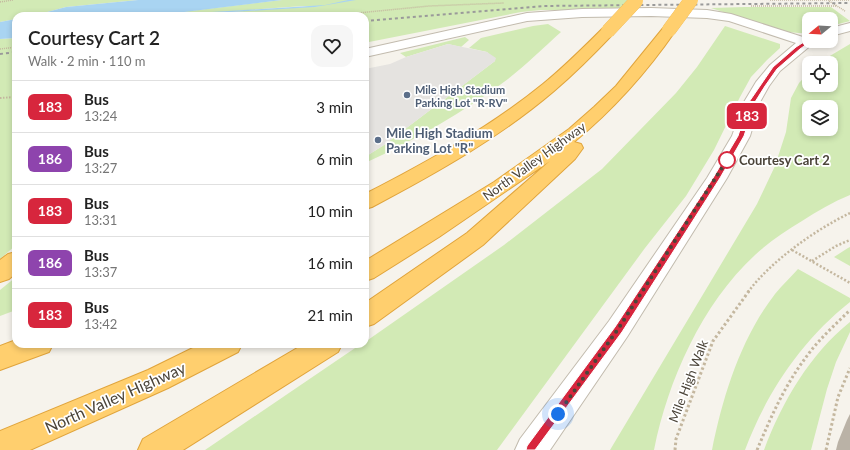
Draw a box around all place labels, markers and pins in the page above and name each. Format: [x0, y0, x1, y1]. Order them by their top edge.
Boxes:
place label: Mile High Stadium Parking Lot "R-RV" [415, 83, 507, 109]
marker: Mile High Stadium Parking Lot "R-RV" [402, 90, 412, 100]
place label: Mile High Stadium Parking Lot "R" [386, 125, 493, 156]
marker: Mile High Stadium Parking Lot "R" [373, 135, 383, 145]
marker: Courtesy Cart 2 [718, 151, 736, 169]
place label: Courtesy Cart 2 [739, 152, 830, 168]

